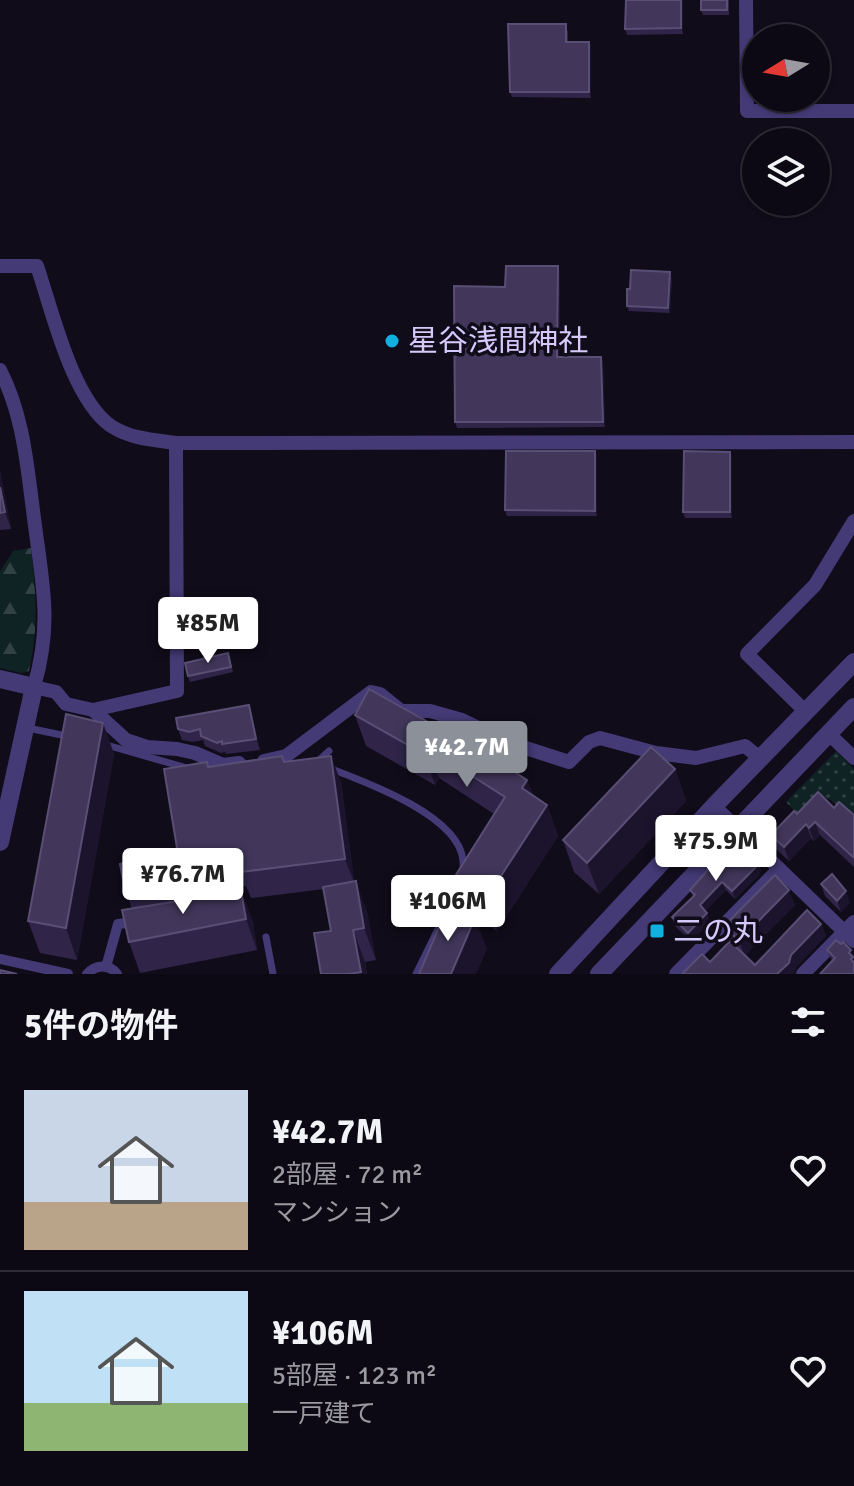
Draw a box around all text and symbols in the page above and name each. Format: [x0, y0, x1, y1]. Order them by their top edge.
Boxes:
north arrow [742, 24, 830, 112]
map controls [742, 24, 830, 216]
button: layers [742, 128, 830, 216]
place label: 星谷浅間神社 [408, 323, 588, 360]
marker: 星谷浅間神社 [383, 332, 401, 350]
pin: ¥85M [161, 597, 255, 665]
text: ¥85M [176, 607, 240, 639]
pin: ¥42.7M [402, 721, 532, 789]
text: ¥42.7M [424, 731, 510, 763]
pin: ¥75.9M [651, 815, 781, 883]
text: ¥75.9M [673, 825, 759, 857]
pin: ¥76.7M [118, 848, 248, 916]
text: ¥76.7M [140, 858, 226, 890]
pin: ¥106M [392, 875, 504, 943]
text: ¥106M [409, 885, 487, 917]
place label: 二の丸 [673, 913, 763, 950]
marker: 二の丸 [648, 922, 666, 940]
icon: filters [786, 1000, 830, 1044]
text: 5件の物件 [24, 1005, 178, 1047]
text: ¥42.7M [272, 1111, 384, 1153]
icon: home [88, 1122, 184, 1218]
icon: heart [786, 1148, 830, 1192]
text: 2部屋 · 72 m² [272, 1159, 423, 1191]
text: マンション [272, 1197, 402, 1229]
text: ¥106M [272, 1312, 374, 1354]
icon: home [88, 1323, 184, 1419]
icon: heart [786, 1349, 830, 1393]
text: 5部屋 · 123 m² [272, 1360, 437, 1392]
text: 一戸建て [272, 1398, 376, 1430]

